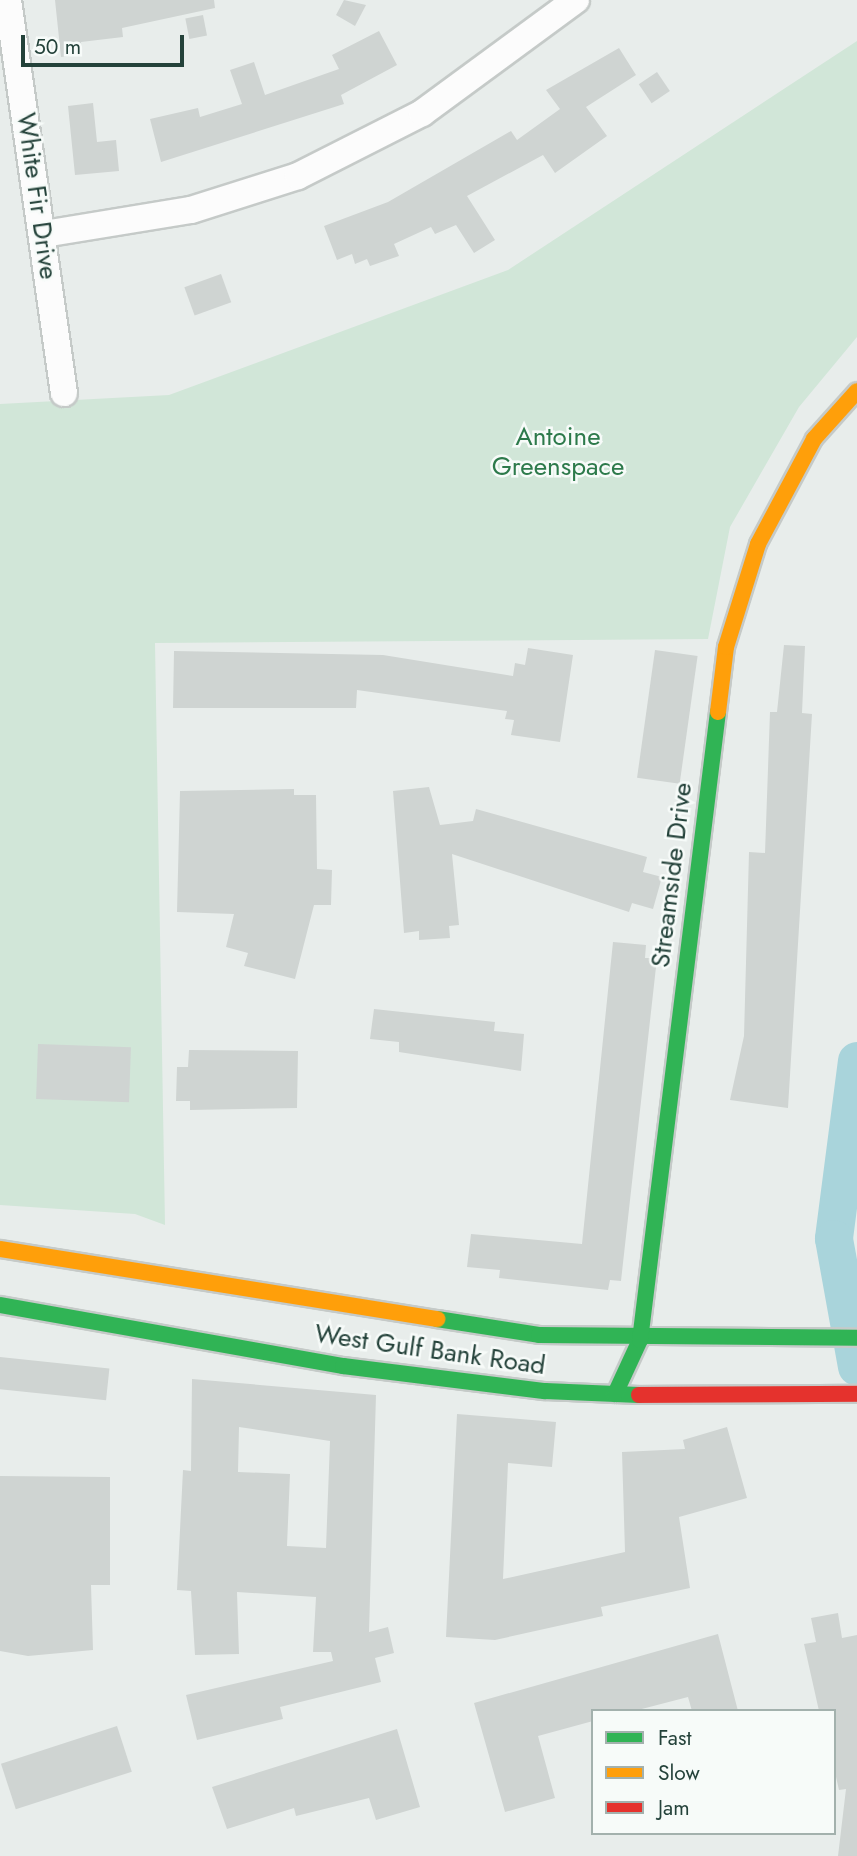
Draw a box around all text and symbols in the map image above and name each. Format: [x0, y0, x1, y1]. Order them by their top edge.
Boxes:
scale bar [24, 21, 187, 65]
text: 50 m [34, 32, 81, 62]
street label: White Fir Drive [10, 111, 64, 281]
park label: Antoine Greenspace [492, 421, 624, 482]
street label: Streamside Drive [645, 781, 699, 969]
street label: West Gulf Bank Road [313, 1318, 547, 1382]
legend [591, 1709, 836, 1835]
text: Fast [658, 1723, 691, 1753]
text: Slow [658, 1758, 700, 1788]
text: Jam [658, 1793, 690, 1823]

